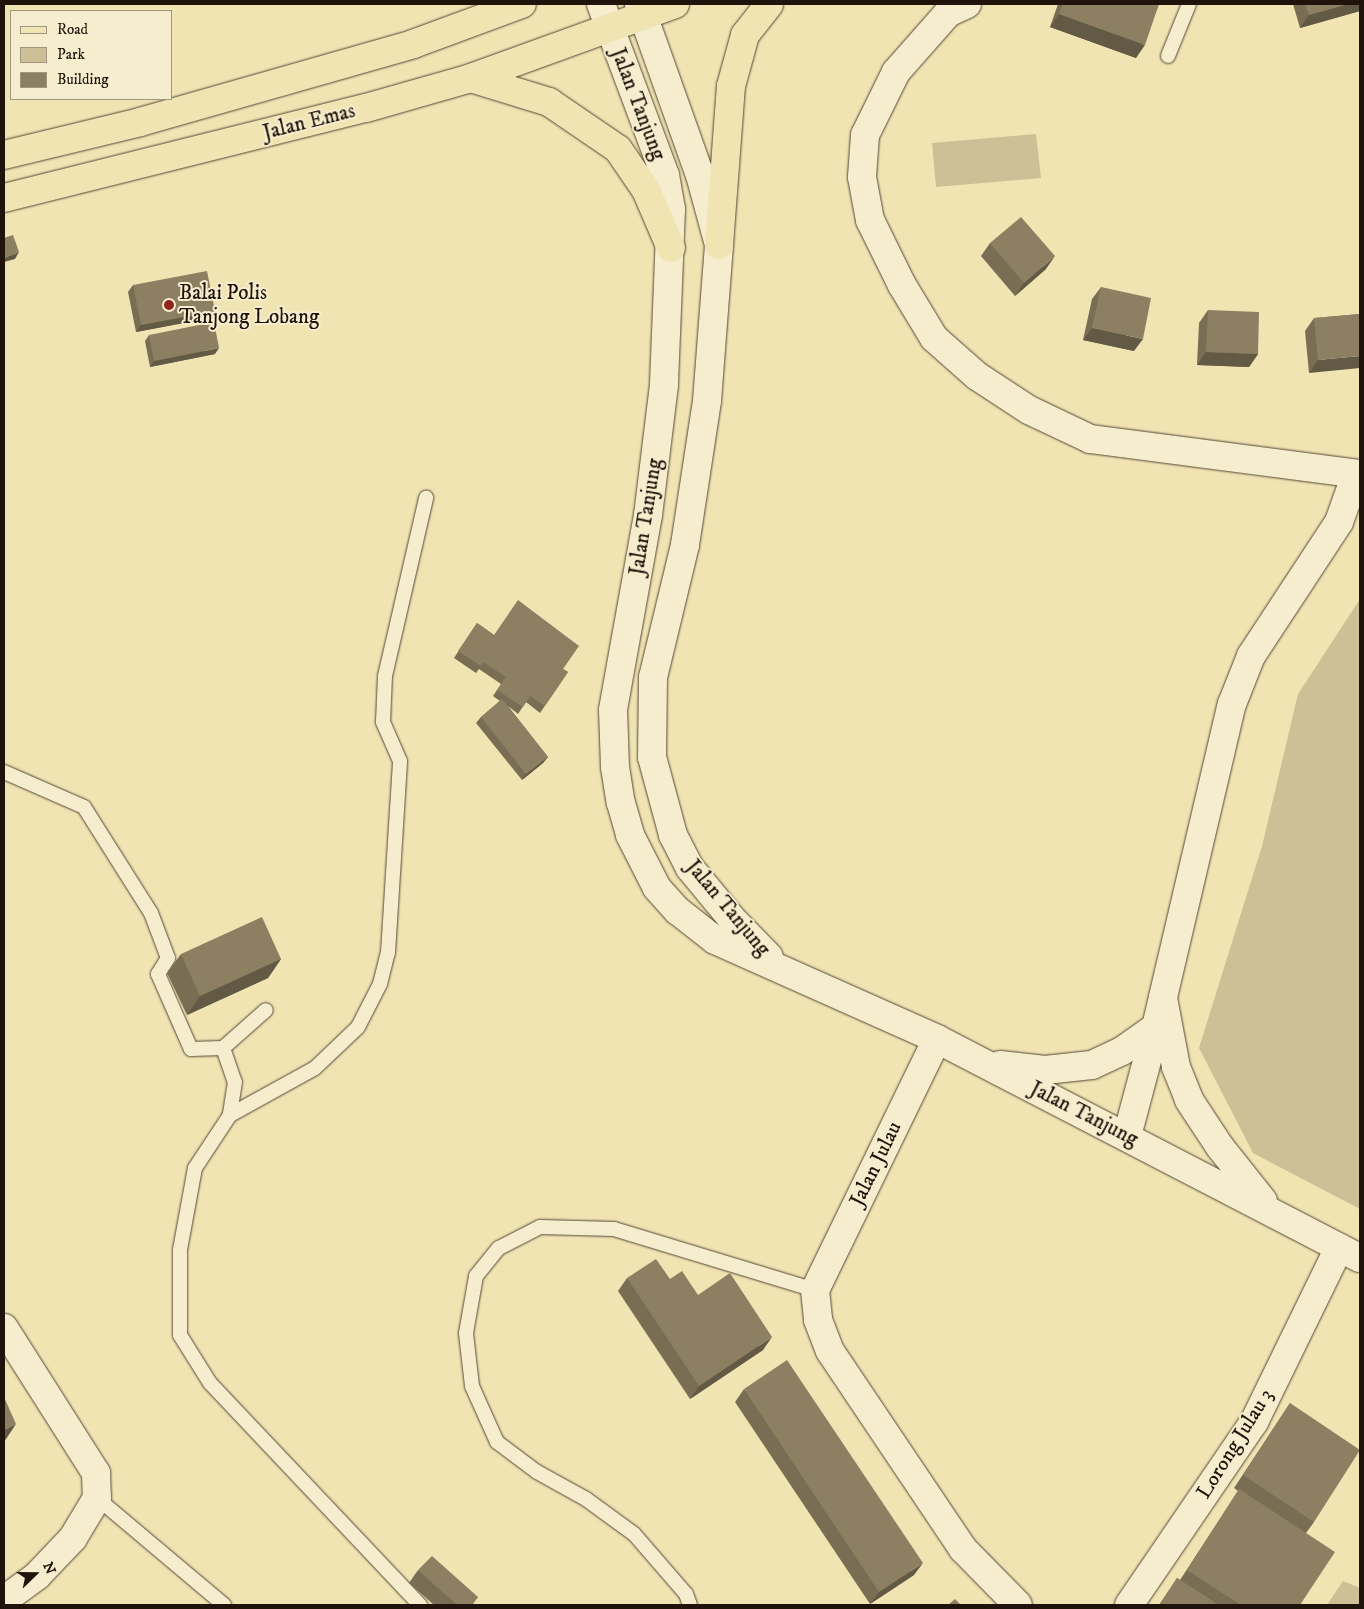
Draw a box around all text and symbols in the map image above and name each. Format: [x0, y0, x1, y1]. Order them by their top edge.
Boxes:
legend [10, 10, 172, 100]
text: Road [57, 20, 88, 39]
street label: Jalan Tanjung [605, 44, 671, 164]
text: Park [57, 45, 85, 64]
text: Building [57, 70, 109, 89]
street label: Jalan Emas [260, 98, 358, 146]
place label: Balai Polis Tanjong Lobang [179, 280, 319, 330]
marker: Balai Polis Tanjong Lobang [163, 299, 175, 311]
street label: Jalan Tanjung [624, 457, 668, 577]
street label: Jalan Tanjung [680, 855, 776, 961]
street label: Jalan Tanjung [1026, 1076, 1142, 1152]
street label: Jalan Julau [845, 1118, 907, 1210]
street label: Lorong Julau 3 [1191, 1384, 1279, 1504]
north arrow [10, 1549, 60, 1599]
text: N [38, 1560, 59, 1577]

